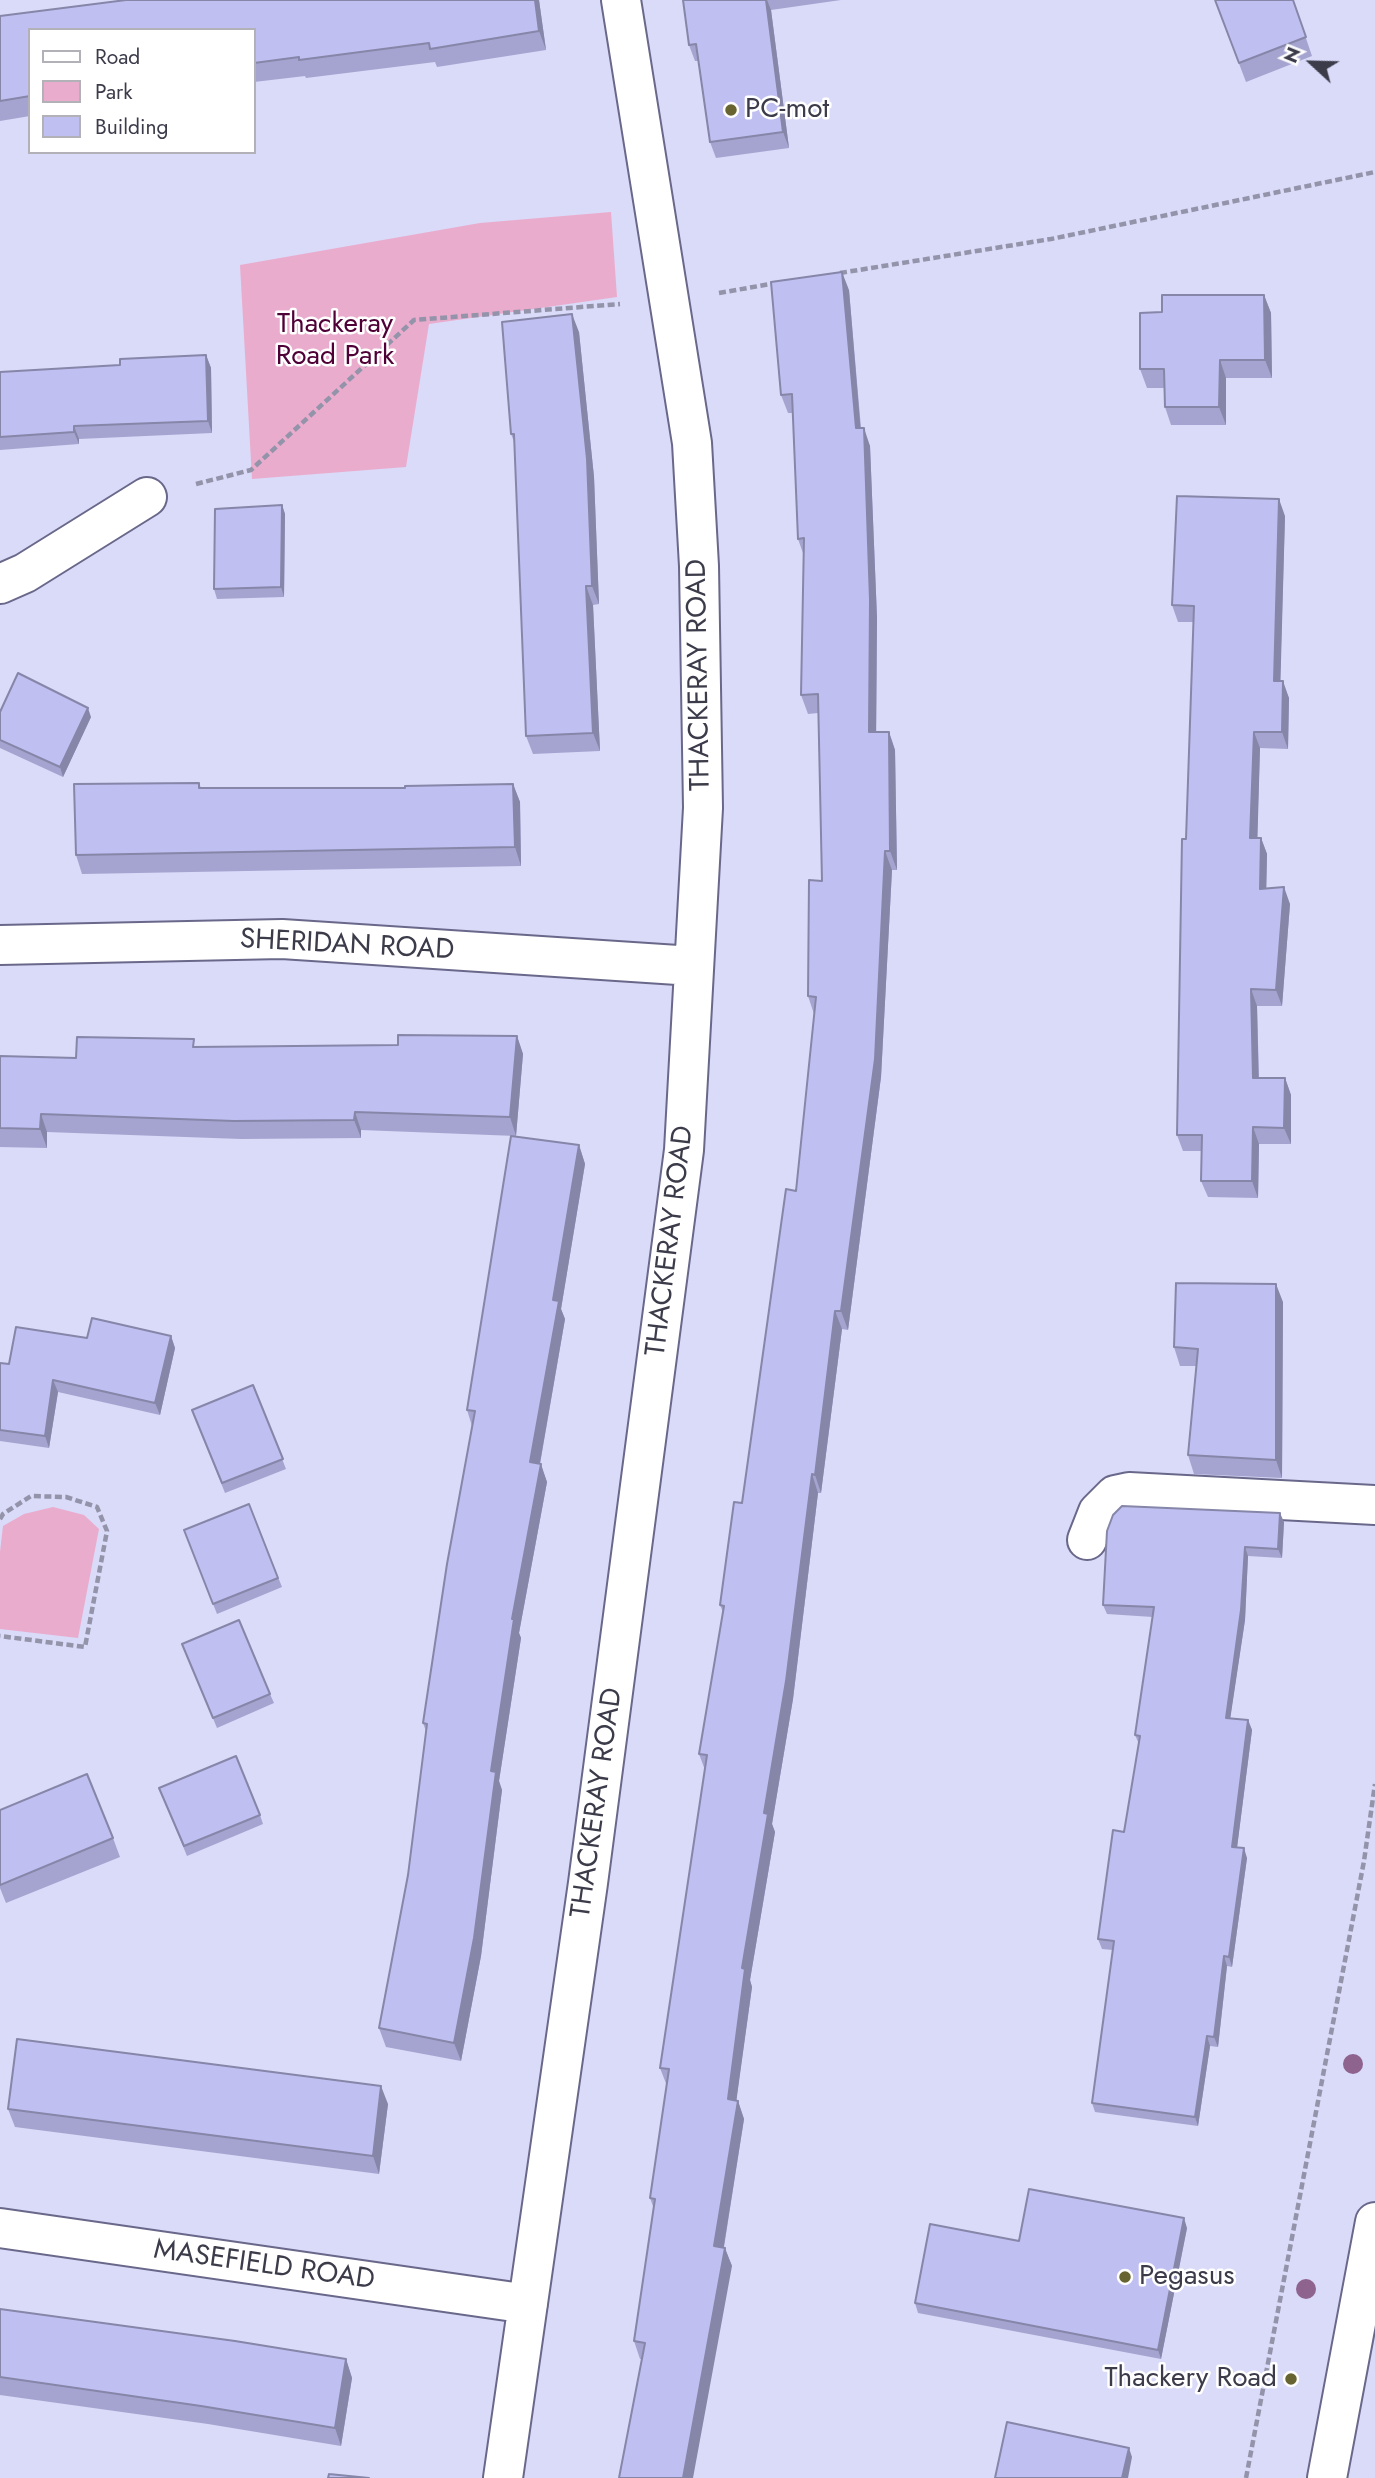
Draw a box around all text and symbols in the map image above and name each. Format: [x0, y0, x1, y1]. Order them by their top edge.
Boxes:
legend [28, 28, 256, 154]
north arrow [1277, 28, 1347, 98]
text: Road [95, 42, 140, 72]
text: N [1277, 43, 1307, 67]
text: Park [95, 77, 132, 107]
place label: PC-mot [745, 93, 829, 127]
marker: PC-mot [723, 102, 739, 118]
text: Building [95, 112, 168, 142]
park label: Thackeray Road Park [276, 308, 394, 374]
street label: THACKERAY ROAD [681, 559, 719, 791]
street label: SHERIDAN ROAD [239, 924, 455, 968]
street label: THACKERAY ROAD [640, 1124, 702, 1358]
street label: THACKERAY ROAD [565, 1686, 631, 1920]
street label: MASEFIELD ROAD [151, 2234, 377, 2298]
place label: Pegasus [1139, 2260, 1235, 2294]
marker: Pegasus [1117, 2269, 1133, 2285]
place label: Thackery Road [1105, 2362, 1277, 2396]
marker: Thackery Road [1283, 2371, 1299, 2387]

